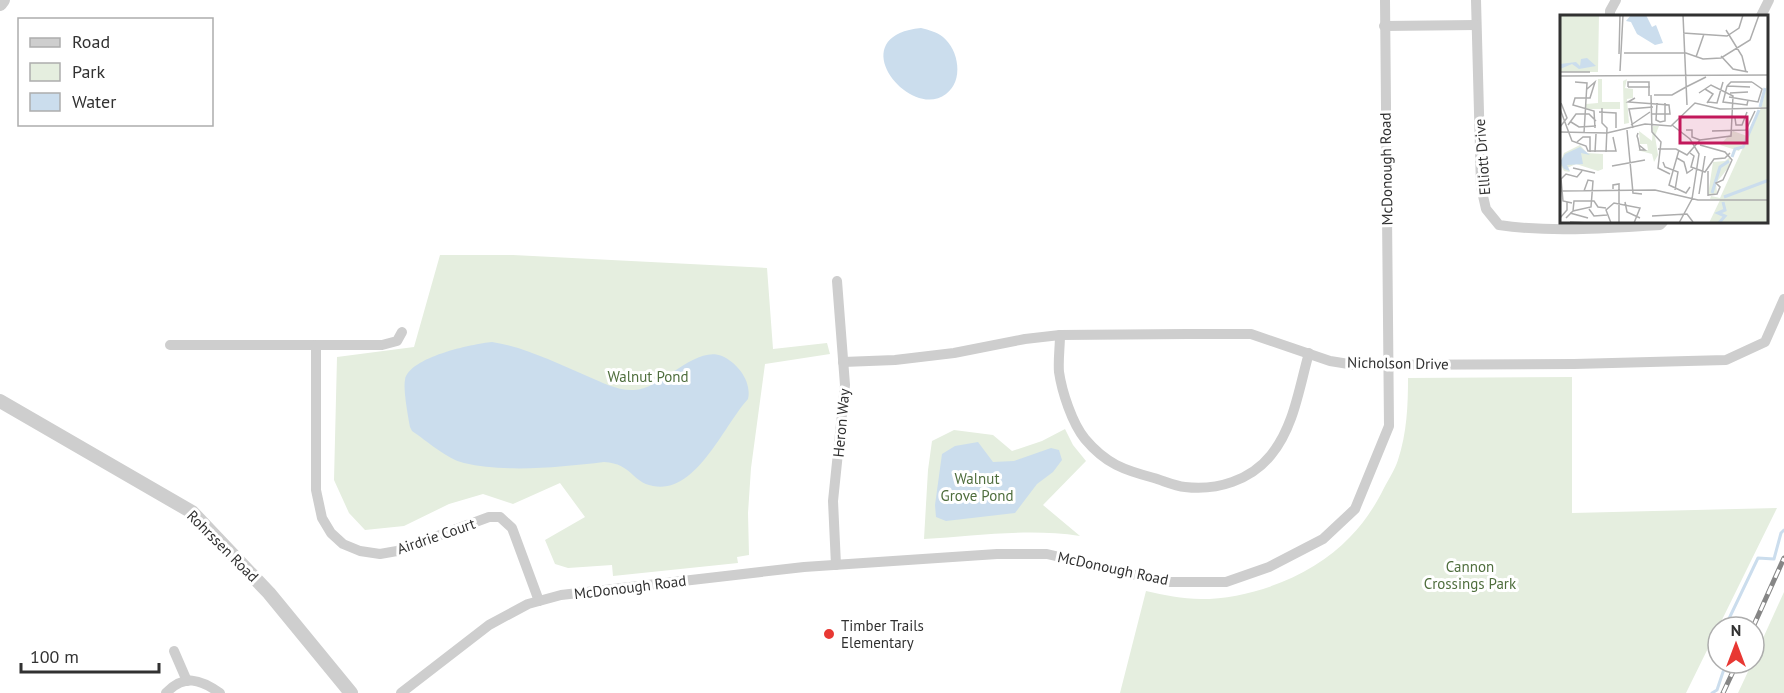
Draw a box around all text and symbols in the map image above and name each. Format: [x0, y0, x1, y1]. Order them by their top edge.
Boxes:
inset map [1560, 15, 1769, 224]
legend [18, 18, 213, 126]
text: Road [72, 30, 110, 53]
text: Park [72, 60, 105, 83]
text: Water [72, 90, 116, 113]
street label: McDonough Road [1376, 112, 1396, 226]
street label: Elliott Drive [1470, 118, 1494, 196]
street label: Nicholson Drive [1347, 353, 1449, 373]
park label: Walnut Pond [607, 367, 689, 386]
street label: Heron Way [829, 388, 853, 458]
park label: Walnut Grove Pond [941, 469, 1014, 505]
street label: Rohrssen Road [183, 506, 263, 586]
street label: Airdrie Court [394, 514, 478, 558]
street label: McDonough Road [1056, 547, 1170, 589]
park label: Cannon Crossings Park [1424, 557, 1517, 593]
street label: McDonough Road [573, 571, 687, 603]
north arrow [1706, 615, 1766, 675]
place label: Timber Trails Elementary [841, 616, 924, 652]
text: N [1731, 620, 1741, 640]
marker: Timber Trails Elementary [822, 627, 836, 641]
scale bar [21, 636, 159, 674]
text: 100 m [30, 645, 79, 668]

